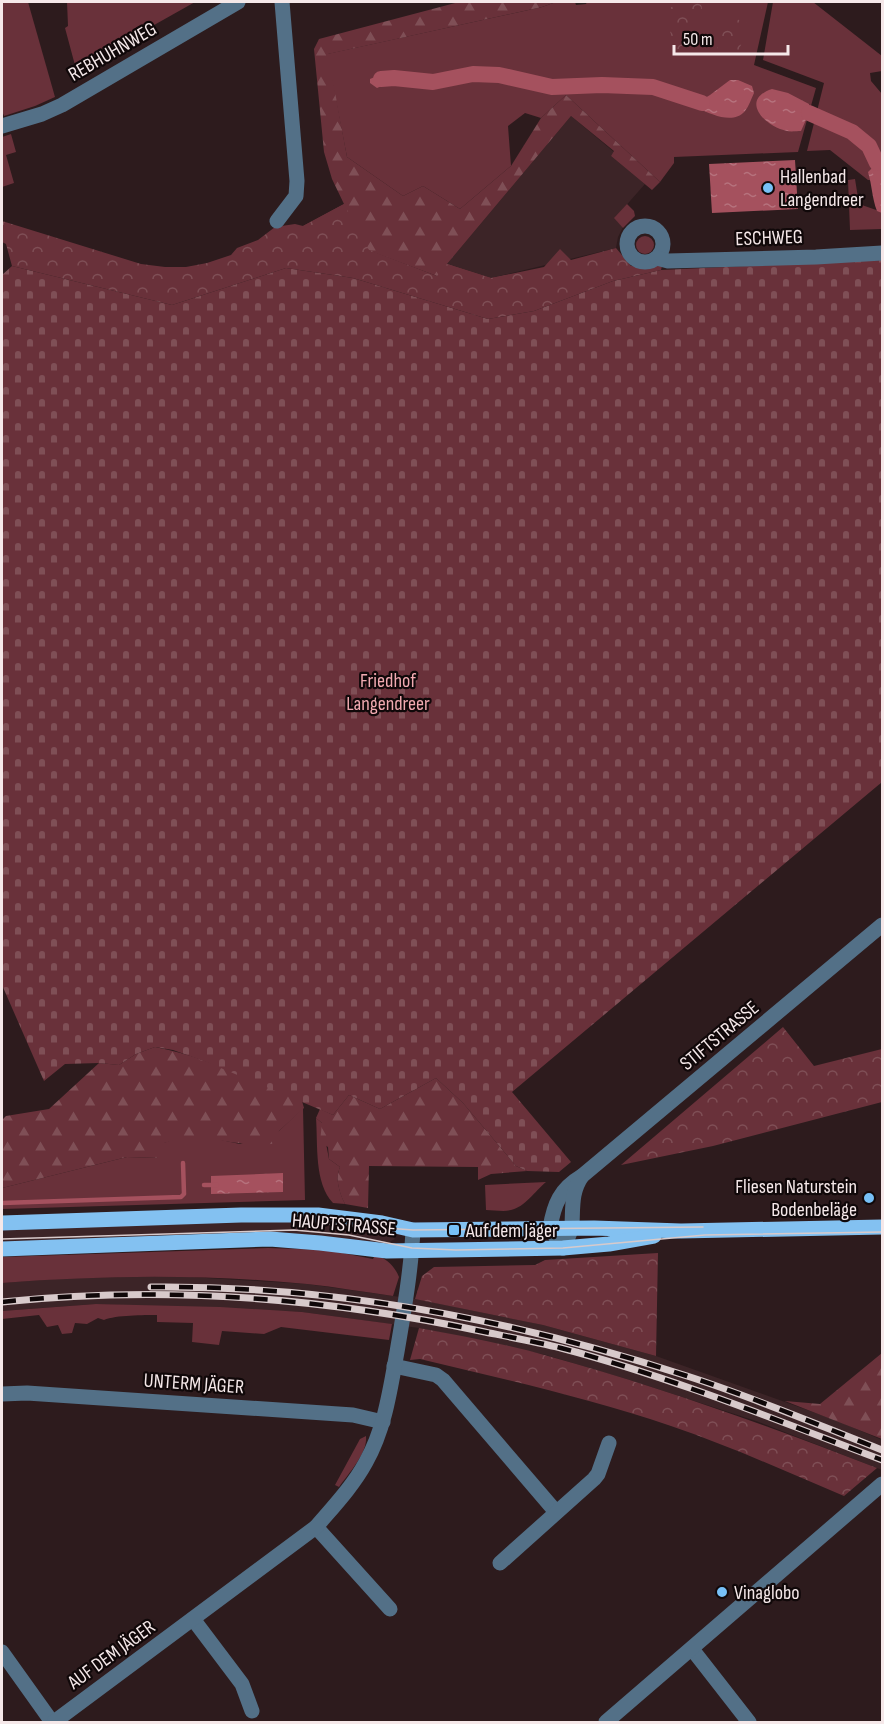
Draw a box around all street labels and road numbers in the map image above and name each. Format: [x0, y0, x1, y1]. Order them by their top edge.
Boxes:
street label: REBHUHNWEG [64, 17, 161, 87]
street label: ESCHWEG [735, 225, 803, 251]
street label: STIFTSTRASSE [675, 996, 764, 1076]
street label: HAUPTSTRASSE [291, 1209, 397, 1241]
street label: UNTERM JÄGER [143, 1369, 245, 1399]
street label: AUF DEM JÄGER [62, 1615, 160, 1695]

